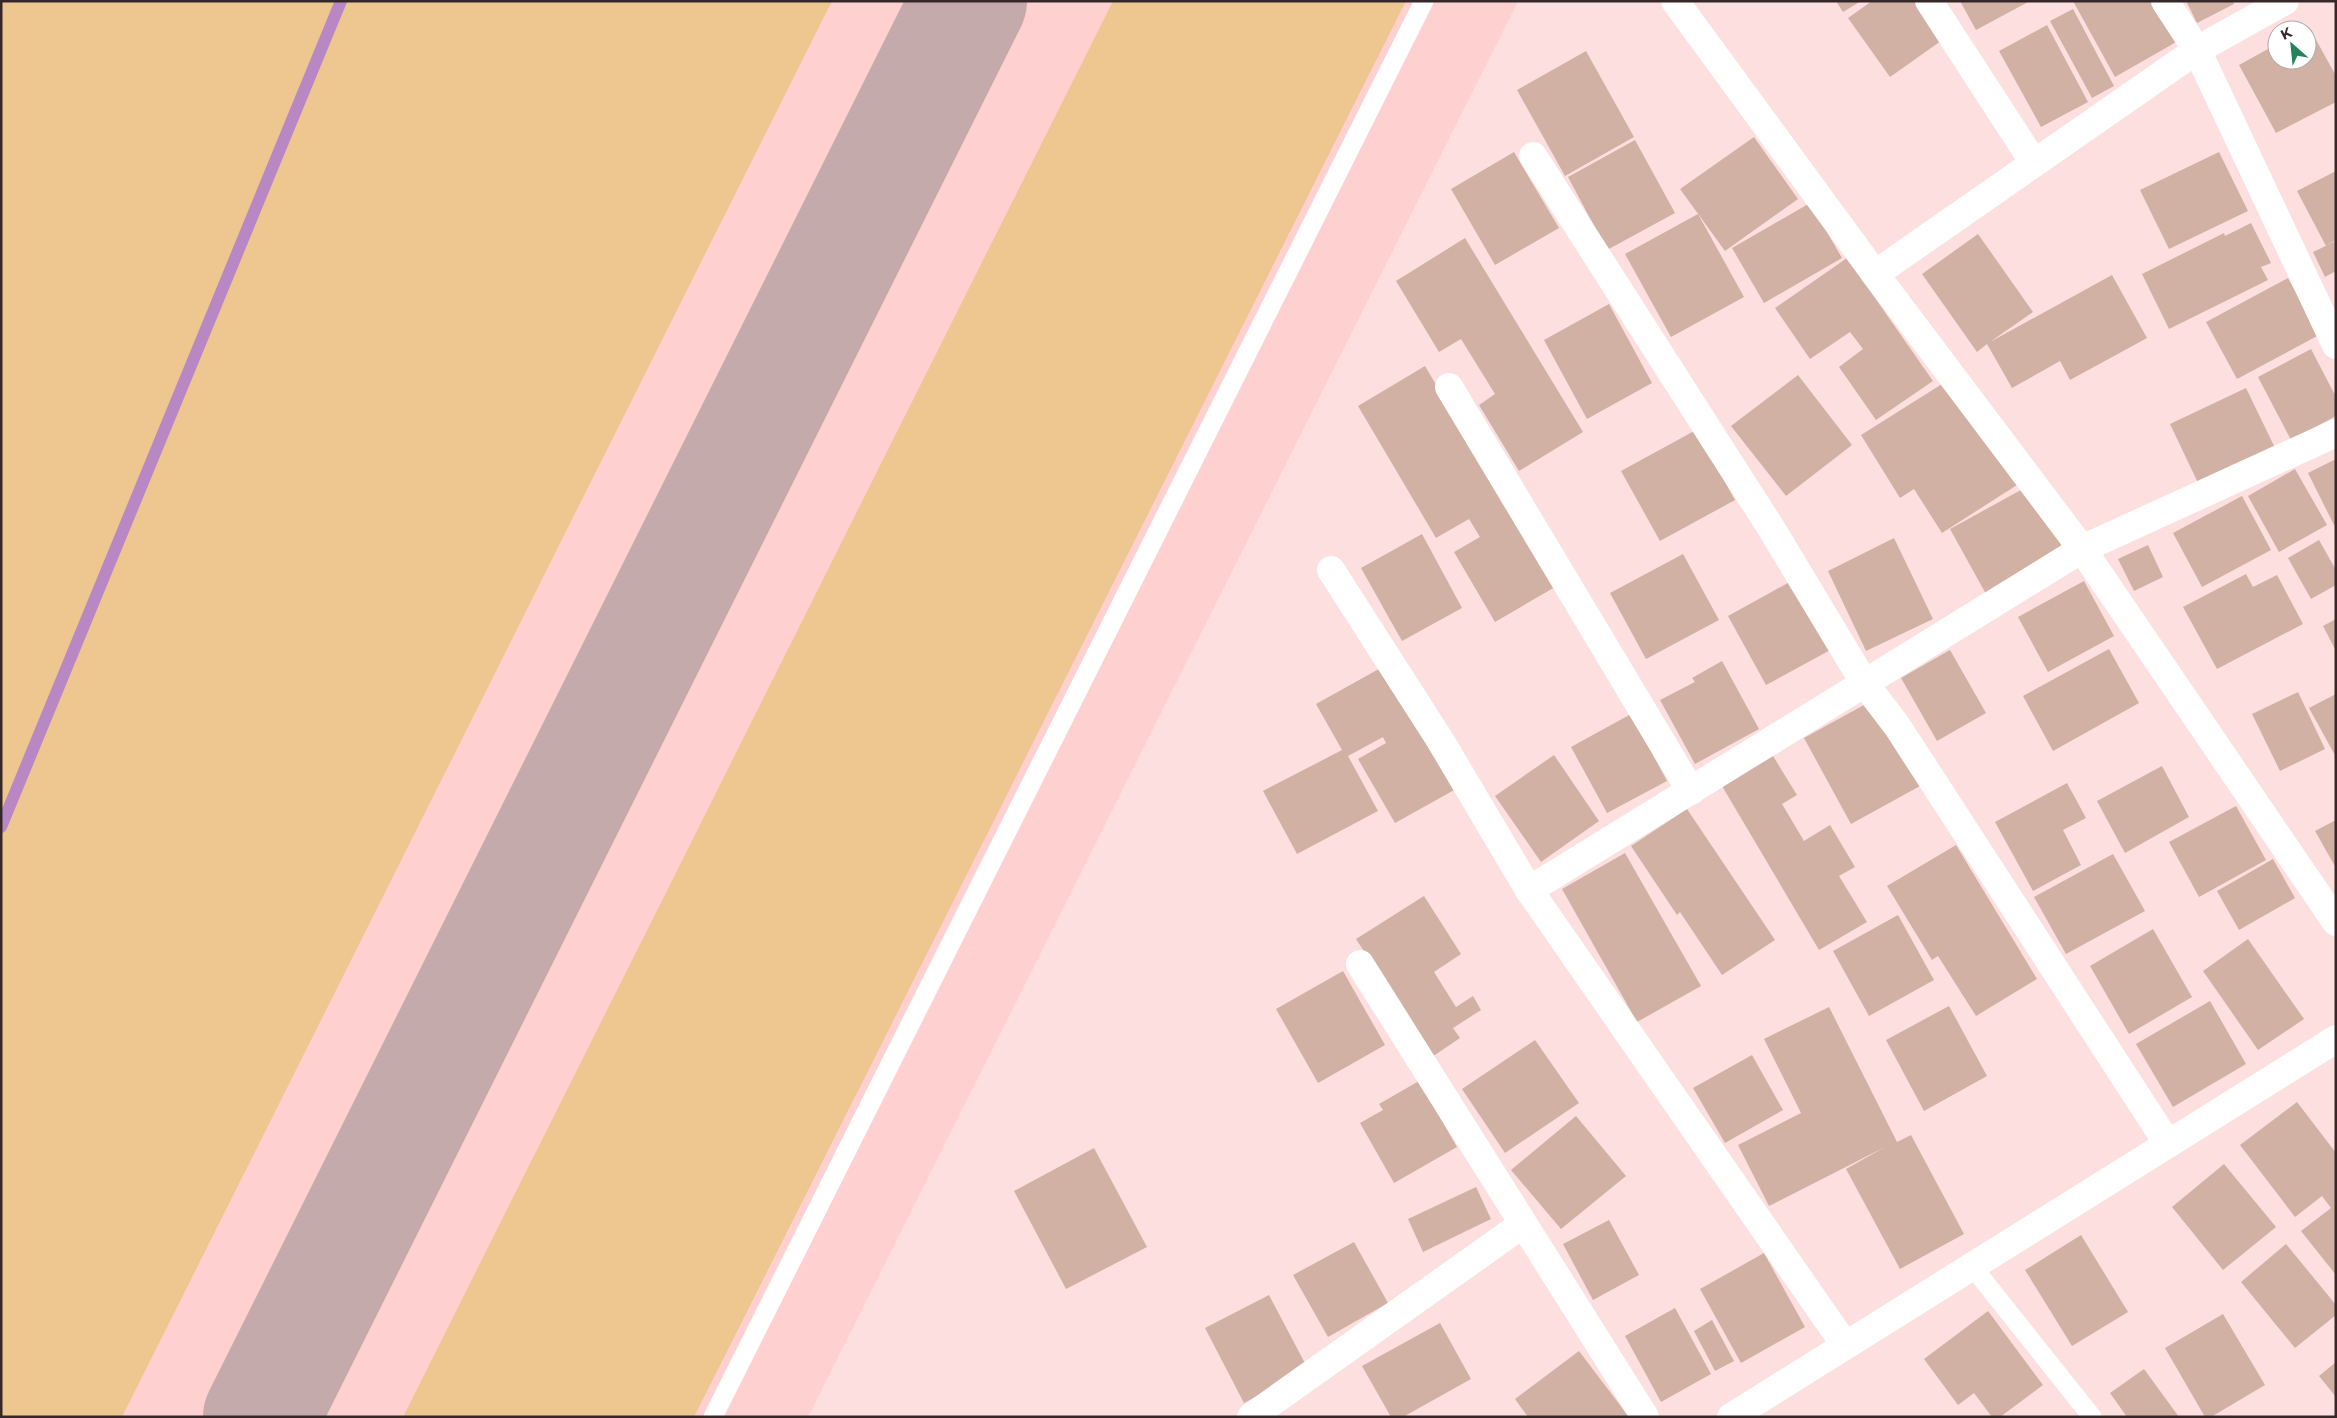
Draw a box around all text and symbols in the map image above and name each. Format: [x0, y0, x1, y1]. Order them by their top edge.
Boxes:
north arrow [2267, 20, 2317, 70]
text: K [2277, 23, 2295, 44]

